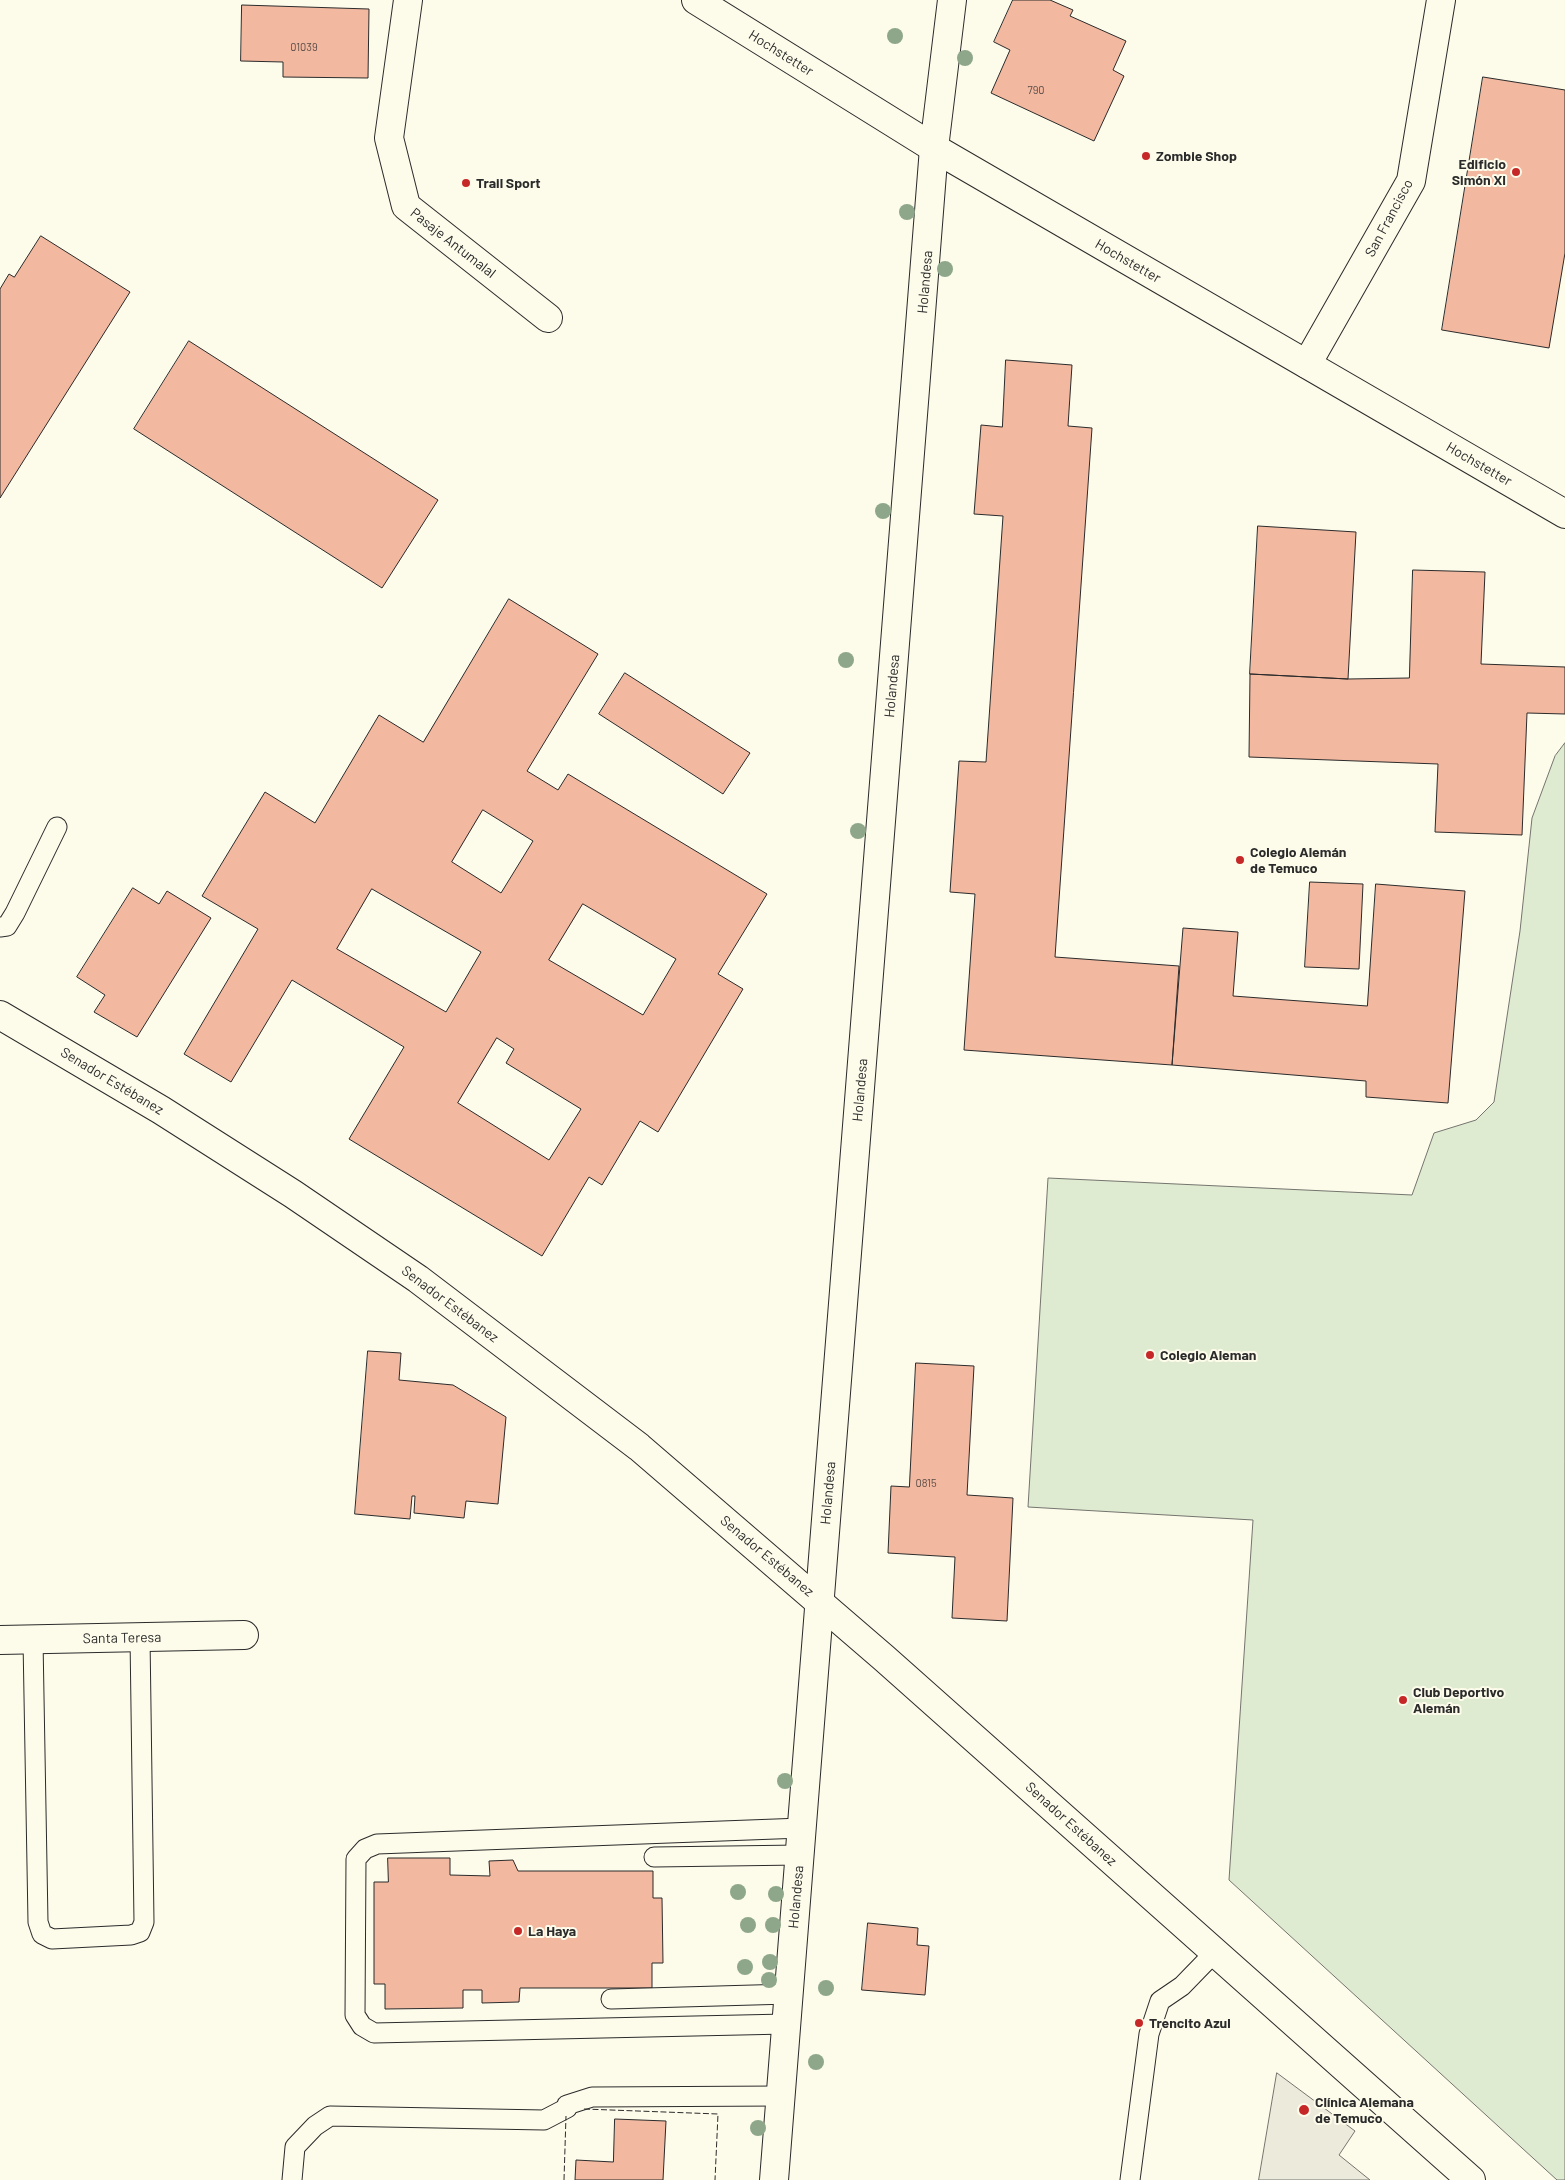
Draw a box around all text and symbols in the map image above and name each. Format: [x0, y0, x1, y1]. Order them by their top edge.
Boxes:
street label: Hochstetter [746, 27, 816, 79]
house number: 01039 [290, 40, 318, 54]
house number: 790 [1027, 83, 1045, 97]
place label: Zombie Shop [1156, 148, 1237, 164]
marker: Zombie Shop [1140, 150, 1152, 162]
place label: Edificio Simón XI [1452, 156, 1506, 188]
marker: Edificio Simón XI [1510, 166, 1522, 178]
place label: Trail Sport [476, 175, 541, 191]
street label: San Francisco [1362, 176, 1416, 260]
marker: Trail Sport [460, 177, 472, 189]
street label: Pasaje Antumalal [407, 204, 499, 282]
street label: Hochstetter [1092, 235, 1164, 287]
street label: Holandesa [914, 250, 936, 314]
street label: Hochstetter [1443, 438, 1515, 490]
street label: Holandesa [881, 654, 903, 718]
place label: Colegio Alemán de Temuco [1250, 844, 1347, 876]
marker: Colegio Alemán de Temuco [1234, 854, 1246, 866]
street label: Senador Estébanez [58, 1044, 166, 1118]
street label: Holandesa [849, 1058, 871, 1122]
street label: Senador Estébanez [398, 1262, 502, 1346]
place label: Colegio Aleman [1160, 1347, 1257, 1363]
marker: Colegio Aleman [1144, 1349, 1156, 1361]
street label: Holandesa [817, 1461, 839, 1525]
house number: 0815 [915, 1476, 937, 1490]
street label: Senador Estébanez [717, 1512, 817, 1600]
street label: Santa Teresa [83, 1629, 161, 1647]
place label: Club Deportivo Alemán [1413, 1684, 1504, 1716]
marker: Club Deportivo Alemán [1397, 1694, 1409, 1706]
street label: Senador Estébanez [1022, 1779, 1120, 1869]
street label: Holandesa [785, 1865, 807, 1929]
place label: La Haya [528, 1923, 576, 1939]
marker: La Haya [512, 1925, 524, 1937]
place label: Trencito Azul [1149, 2015, 1231, 2031]
marker: Trencito Azul [1133, 2017, 1145, 2029]
place label: Clínica Alemana de Temuco [1315, 2094, 1414, 2126]
marker: Clínica Alemana de Temuco [1297, 2103, 1311, 2117]

